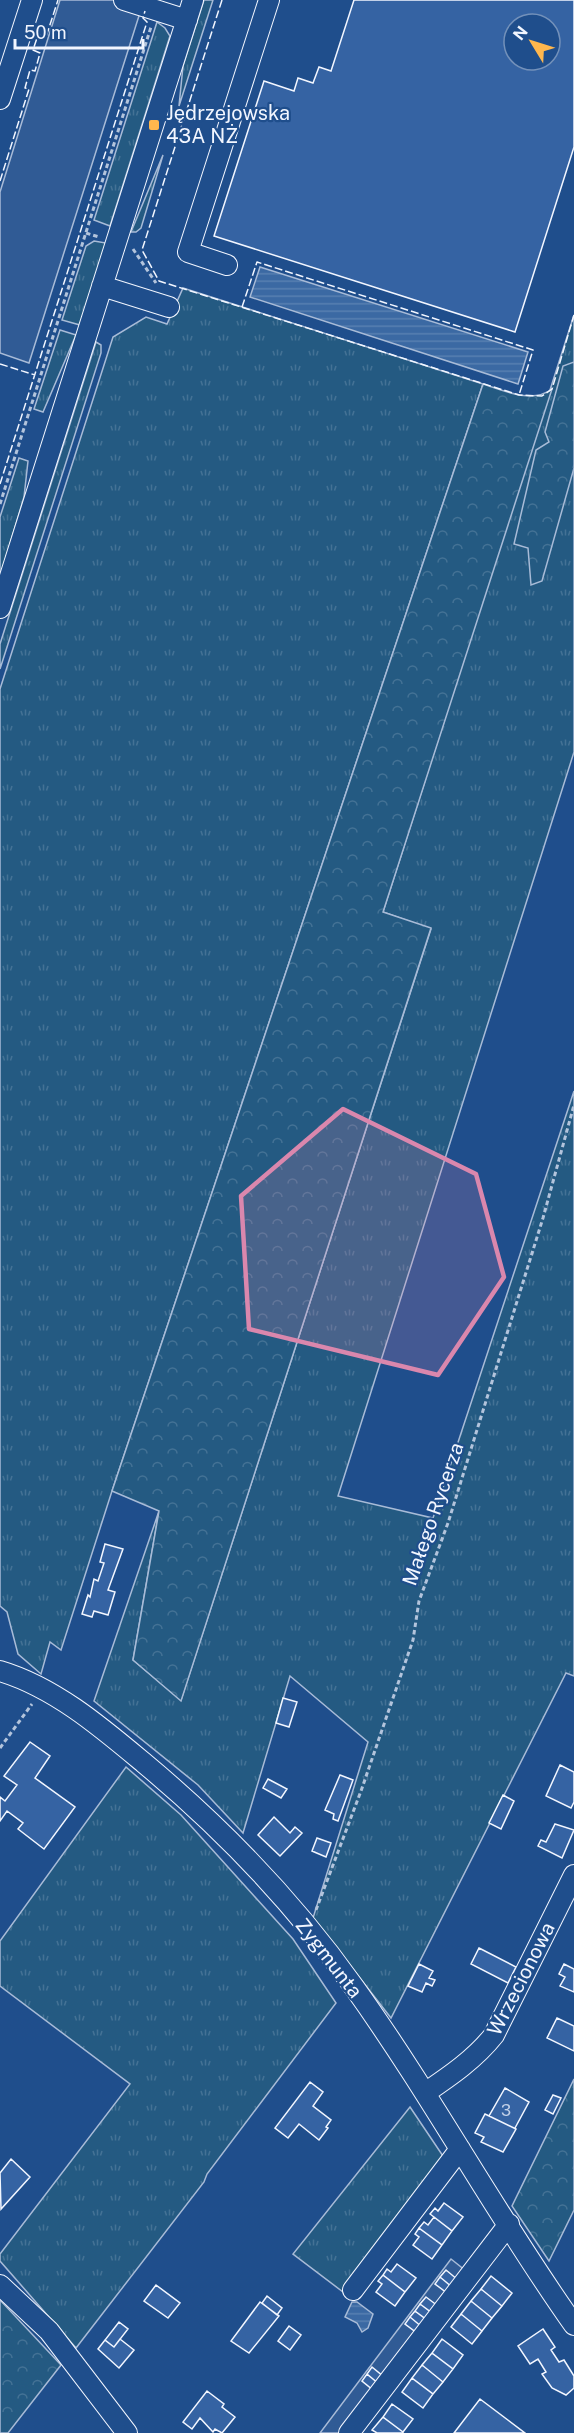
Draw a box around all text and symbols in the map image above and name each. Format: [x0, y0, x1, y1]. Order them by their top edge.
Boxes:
scale bar [15, 12, 142, 50]
north arrow [502, 12, 562, 72]
text: 50 m [24, 22, 67, 43]
text: N [509, 22, 532, 44]
place label: Jędrzejowska 43A NŻ [166, 101, 290, 148]
marker: Jędrzejowska 43A NŻ [147, 118, 161, 132]
street label: Małego Rycerza [397, 1439, 469, 1589]
street label: Zygmunta [291, 1913, 367, 2003]
street label: Wrzecionowa [482, 1918, 560, 2040]
house number: 3 [501, 2101, 511, 2120]

